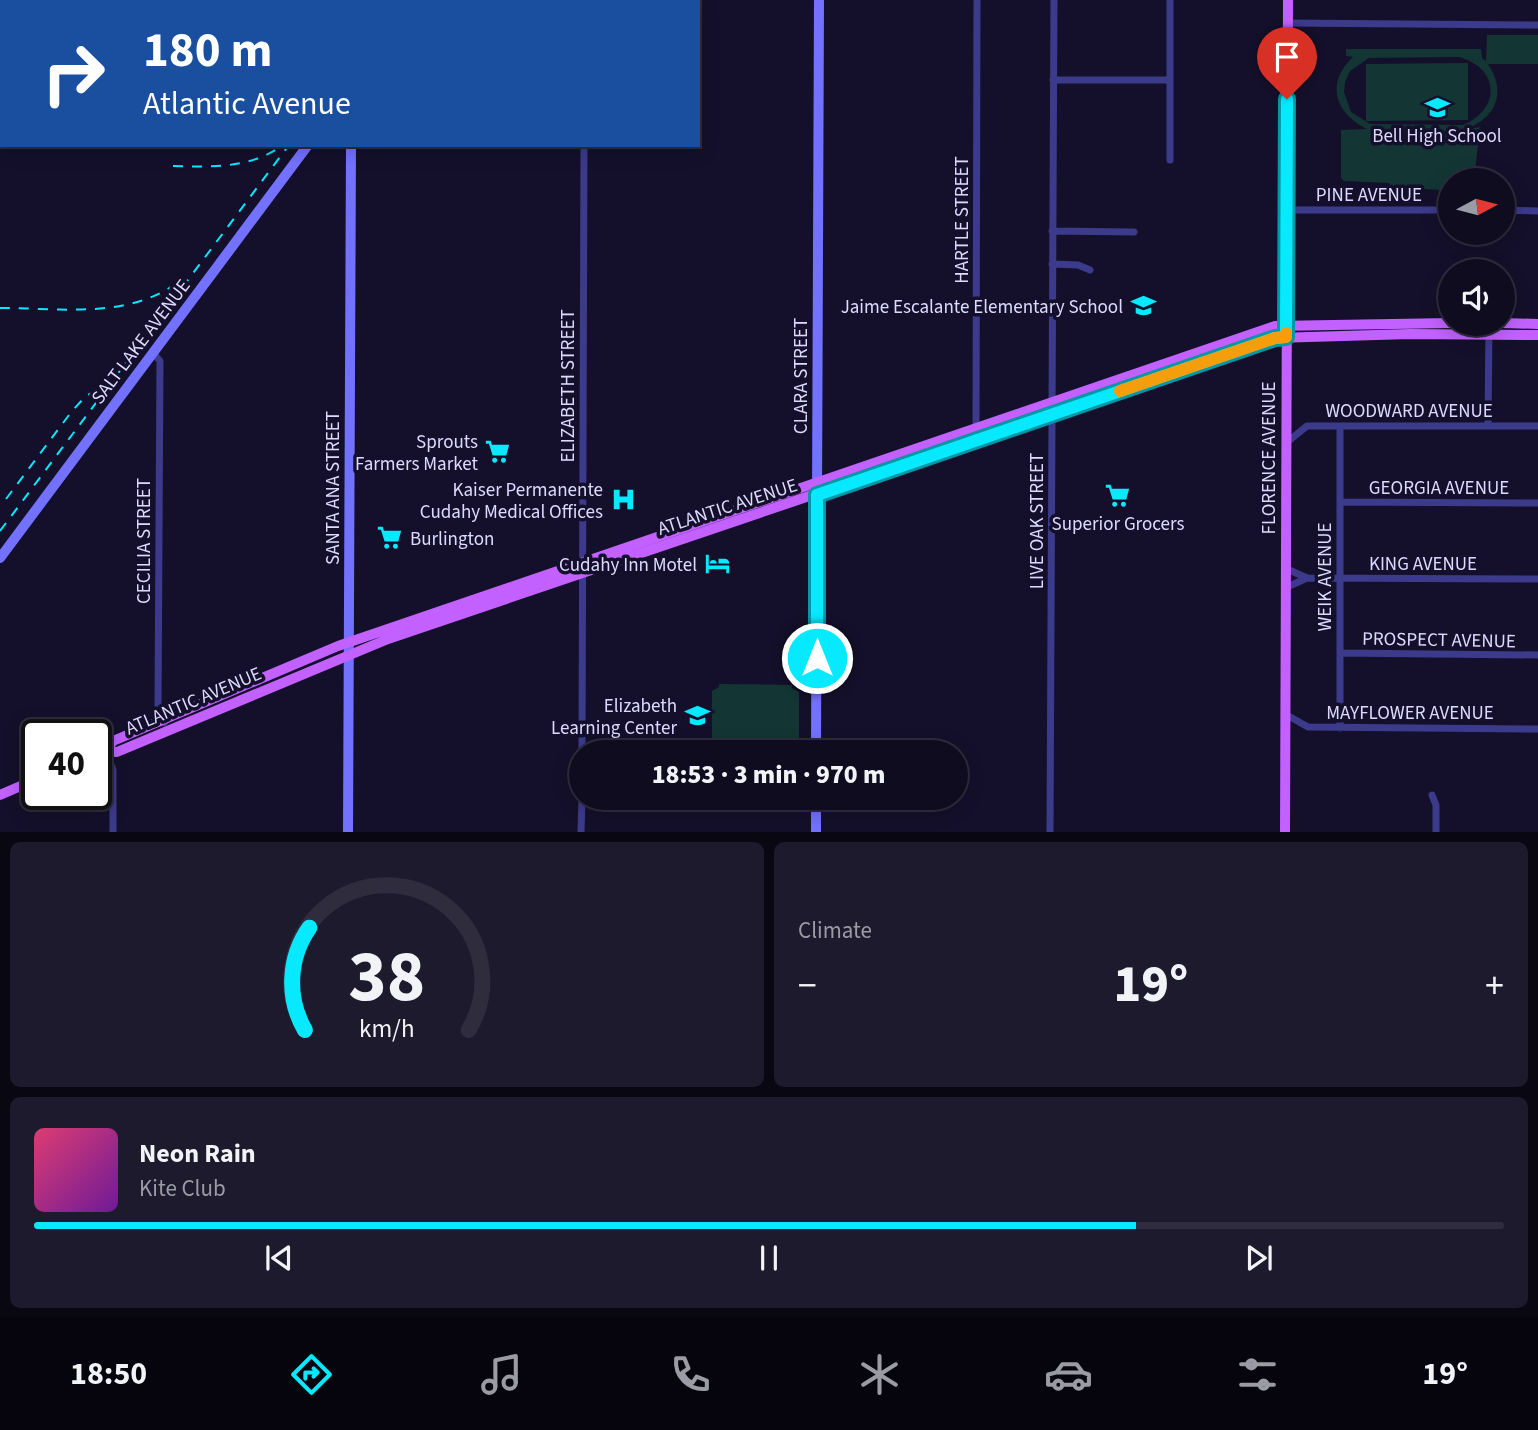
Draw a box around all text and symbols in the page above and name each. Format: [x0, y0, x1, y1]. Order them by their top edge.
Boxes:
text: 180 m [143, 16, 272, 86]
pin [1257, 27, 1317, 99]
icon: right [28, 28, 119, 119]
icon: arrive [1268, 38, 1306, 76]
text: Atlantic Avenue [143, 81, 351, 127]
school or university icon: Bell High School [1423, 93, 1451, 121]
place label: Bell High School [1372, 123, 1502, 150]
street label: HARTLE STREET [949, 156, 976, 284]
north arrow [1438, 168, 1516, 245]
map controls [1438, 168, 1515, 336]
street label: PINE AVENUE [1316, 182, 1422, 209]
button: sound [1438, 259, 1515, 336]
street label: SALT LAKE AVENUE [85, 274, 197, 410]
school or university icon: Jaime Escalante Elementary School [1129, 292, 1157, 320]
place label: Jaime Escalante Elementary School [841, 294, 1123, 321]
street label: ELIZABETH STREET [555, 309, 582, 463]
street label: CLARA STREET [788, 318, 815, 434]
street label: FLORENCE AVENUE [1256, 382, 1283, 534]
street label: WOODWARD AVENUE [1325, 398, 1493, 425]
street label: SANTA ANA STREET [320, 411, 347, 565]
place label: Sprouts Farmers Market [355, 429, 479, 478]
supermarket icon: Sprouts Farmers Market [484, 438, 512, 466]
street label: LIVE OAK STREET [1024, 453, 1051, 589]
street label: ATLANTIC AVENUE [654, 472, 801, 543]
street label: GEORGIA AVENUE [1369, 475, 1509, 502]
place label: Kaiser Permanente Cudahy Medical Offices [420, 477, 603, 526]
street label: CECILIA STREET [131, 478, 158, 604]
supermarket icon: Superior Grocers [1104, 481, 1132, 509]
hospital icon: Kaiser Permanente Cudahy Medical Offices [609, 486, 637, 514]
place label: Superior Grocers [1051, 511, 1185, 538]
street label: WEIK AVENUE [1312, 522, 1339, 632]
supermarket icon: Burlington [376, 524, 404, 552]
place label: Burlington [410, 526, 494, 553]
hotel icon: Cudahy Inn Motel [703, 550, 731, 578]
street label: KING AVENUE [1369, 551, 1477, 578]
place label: Cudahy Inn Motel [559, 552, 697, 579]
position arrow [780, 621, 854, 695]
street label: PROSPECT AVENUE [1362, 626, 1516, 655]
street label: ATLANTIC AVENUE [121, 661, 266, 742]
place label: Elizabeth Learning Center [551, 693, 677, 742]
street label: MAYFLOWER AVENUE [1326, 700, 1494, 727]
school or university icon: Elizabeth Learning Center [683, 702, 711, 730]
speed limit sign: 40 [21, 719, 112, 810]
text: 18:53 · 3 min · 970 m [652, 756, 885, 793]
text: Climate [798, 914, 872, 947]
text: 38 [349, 926, 425, 1030]
text: 19° [1114, 948, 1188, 1022]
text: − [798, 959, 817, 1013]
text: + [1485, 959, 1504, 1013]
text: km/h [359, 1011, 415, 1047]
text: Neon Rain [139, 1135, 256, 1172]
text: Kite Club [139, 1172, 226, 1205]
icon: previous [260, 1239, 298, 1277]
icon: pause [750, 1239, 788, 1277]
icon: next [1240, 1239, 1278, 1277]
icon: directions [287, 1350, 336, 1399]
icon: music [477, 1350, 526, 1399]
icon: phone [666, 1350, 715, 1399]
icon: climate [855, 1350, 904, 1399]
icon: car [1044, 1350, 1093, 1399]
icon: filters [1233, 1350, 1282, 1399]
text: 18:50 [70, 1351, 147, 1397]
text: 19° [1422, 1351, 1468, 1397]

